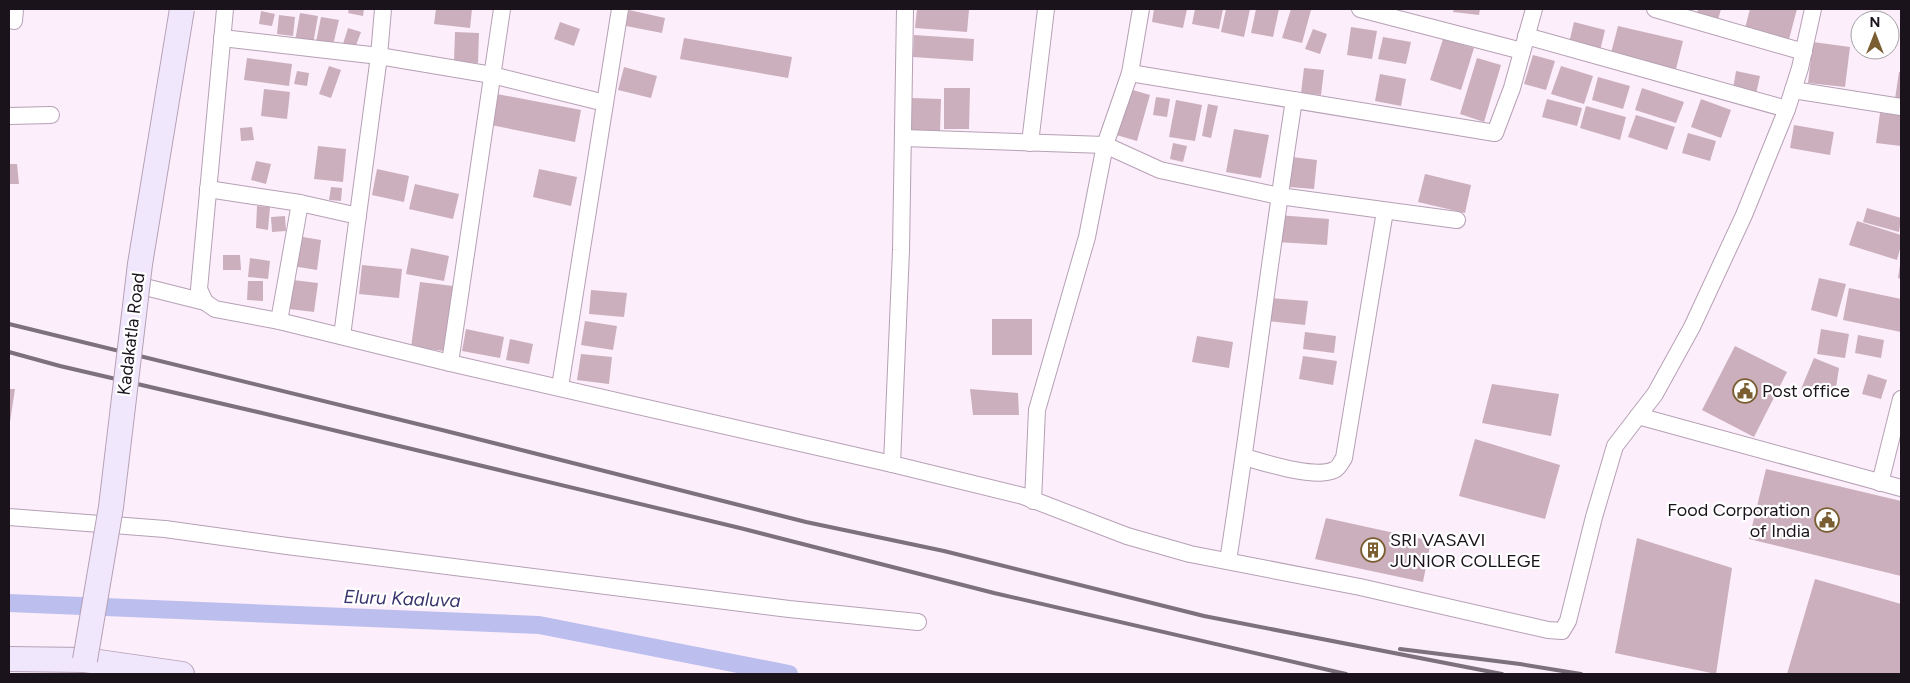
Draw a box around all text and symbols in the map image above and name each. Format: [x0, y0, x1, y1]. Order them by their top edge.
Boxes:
north arrow [1850, 10, 1900, 60]
text: N [1870, 14, 1880, 31]
street label: Kadakatla Road [113, 271, 149, 397]
public building icon: Post office [1732, 378, 1758, 404]
place label: Post office [1762, 380, 1850, 402]
place label: Food Corporation of India [1667, 499, 1810, 542]
public building icon: Food Corporation of India [1814, 507, 1840, 533]
place label: SRI VASAVI JUNIOR COLLEGE [1390, 529, 1541, 572]
building icon: SRI VASAVI JUNIOR COLLEGE [1360, 537, 1386, 563]
water label: Eluru Kaaluva [343, 585, 461, 612]

